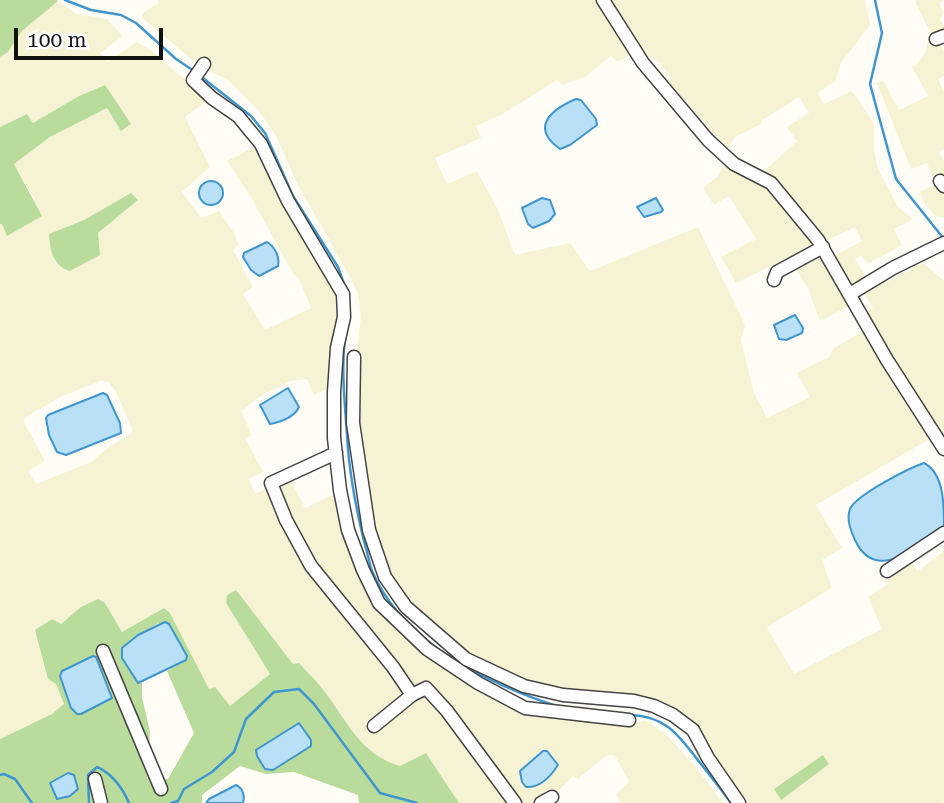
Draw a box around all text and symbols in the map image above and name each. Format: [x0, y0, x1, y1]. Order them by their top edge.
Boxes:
scale bar [18, 14, 166, 58]
text: 100 m [27, 28, 87, 52]

